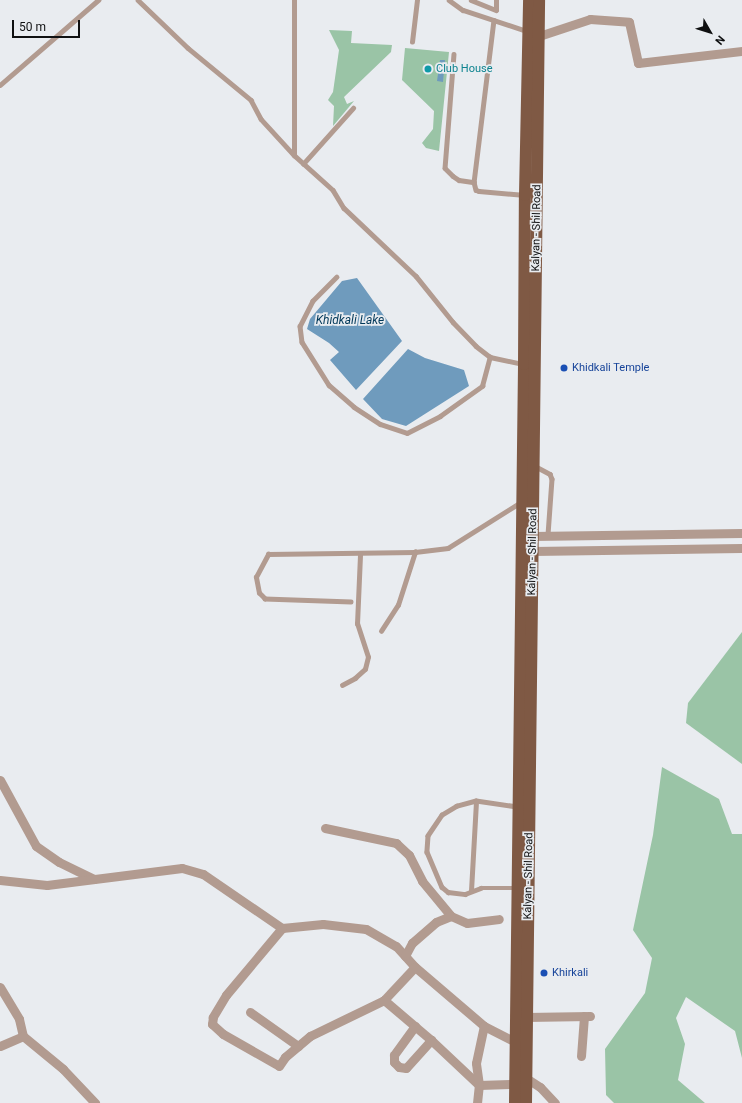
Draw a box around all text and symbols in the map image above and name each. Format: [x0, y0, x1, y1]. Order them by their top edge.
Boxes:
scale bar [14, 12, 82, 38]
north arrow [690, 12, 730, 52]
text: 50 m [19, 20, 46, 34]
text: N [712, 33, 727, 47]
place label: Club House [436, 62, 492, 76]
marker: Club House [423, 64, 433, 74]
street label: Kalyan - Shil Road [530, 184, 544, 272]
water label: Khidkali Lake [316, 314, 384, 328]
place label: Khidkali Temple [572, 361, 650, 375]
marker: Khidkali Temple [559, 363, 569, 373]
street label: Kalyan - Shil Road [526, 508, 540, 596]
street label: Kalyan - Shil Road [522, 832, 536, 920]
place label: Khirkali [552, 966, 588, 980]
marker: Khirkali [539, 968, 549, 978]

